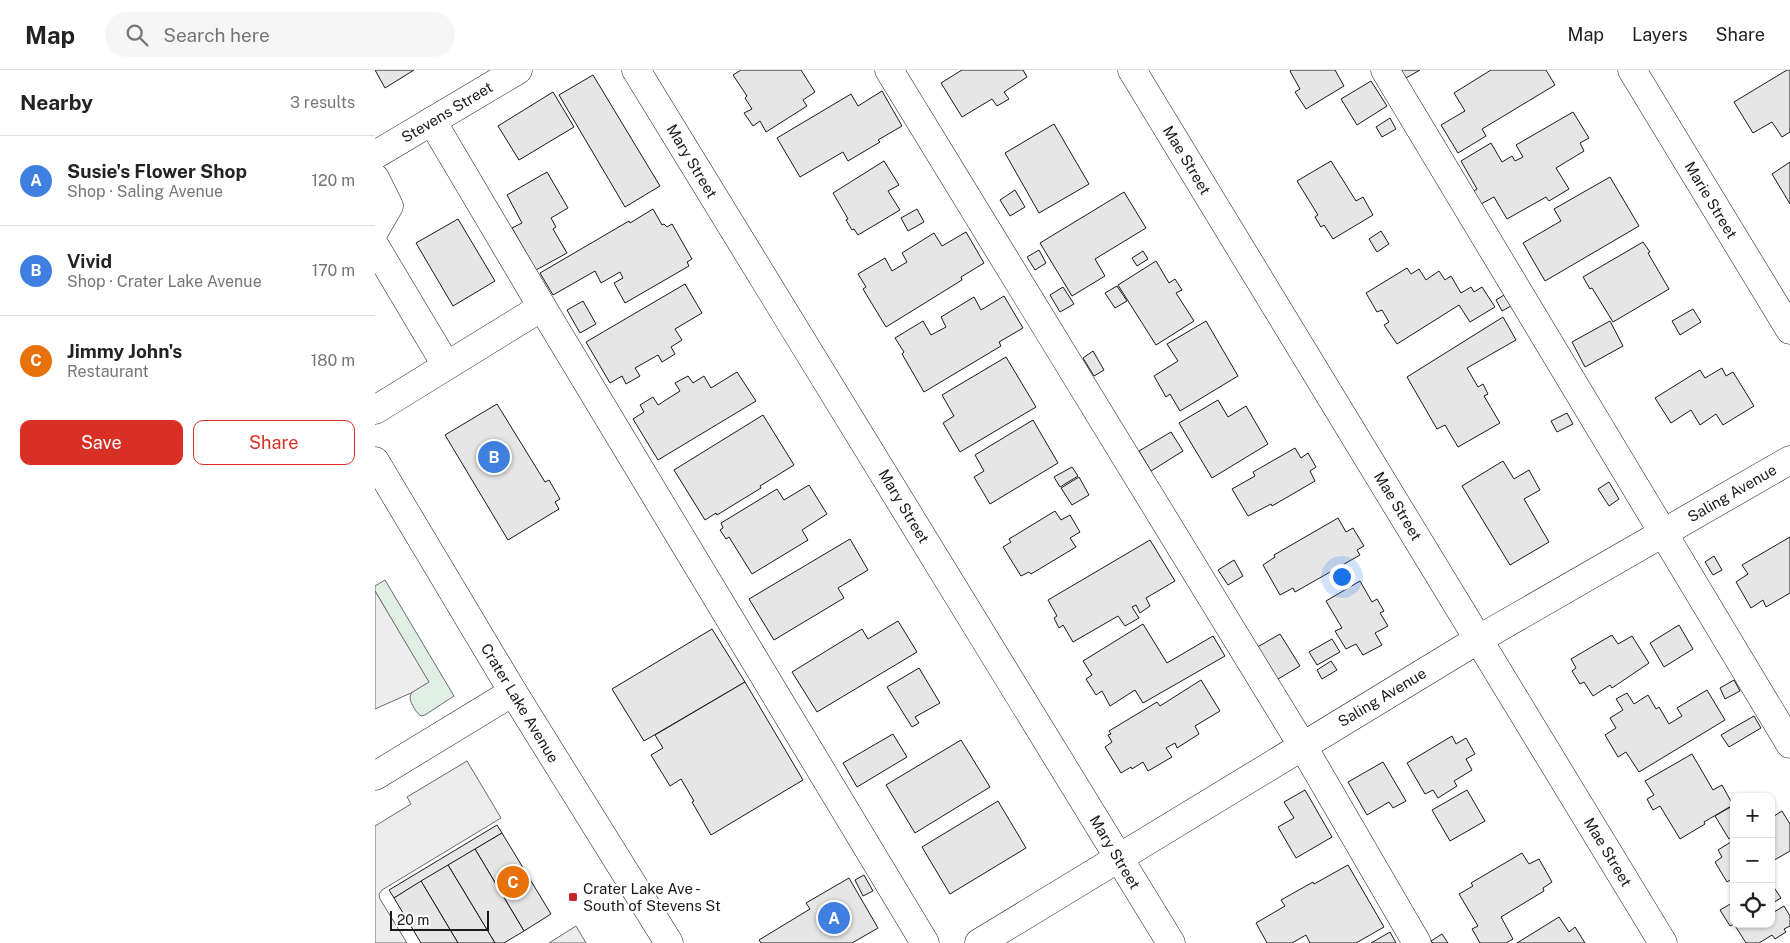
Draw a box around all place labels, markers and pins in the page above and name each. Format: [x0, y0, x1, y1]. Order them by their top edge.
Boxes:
pin: B [478, 438, 510, 476]
pin: C [497, 863, 529, 901]
place label: Crater Lake Ave - South of Stevens St [583, 880, 721, 914]
marker: Crater Lake Ave - South of Stevens St [567, 891, 579, 903]
pin: A [818, 899, 850, 937]

